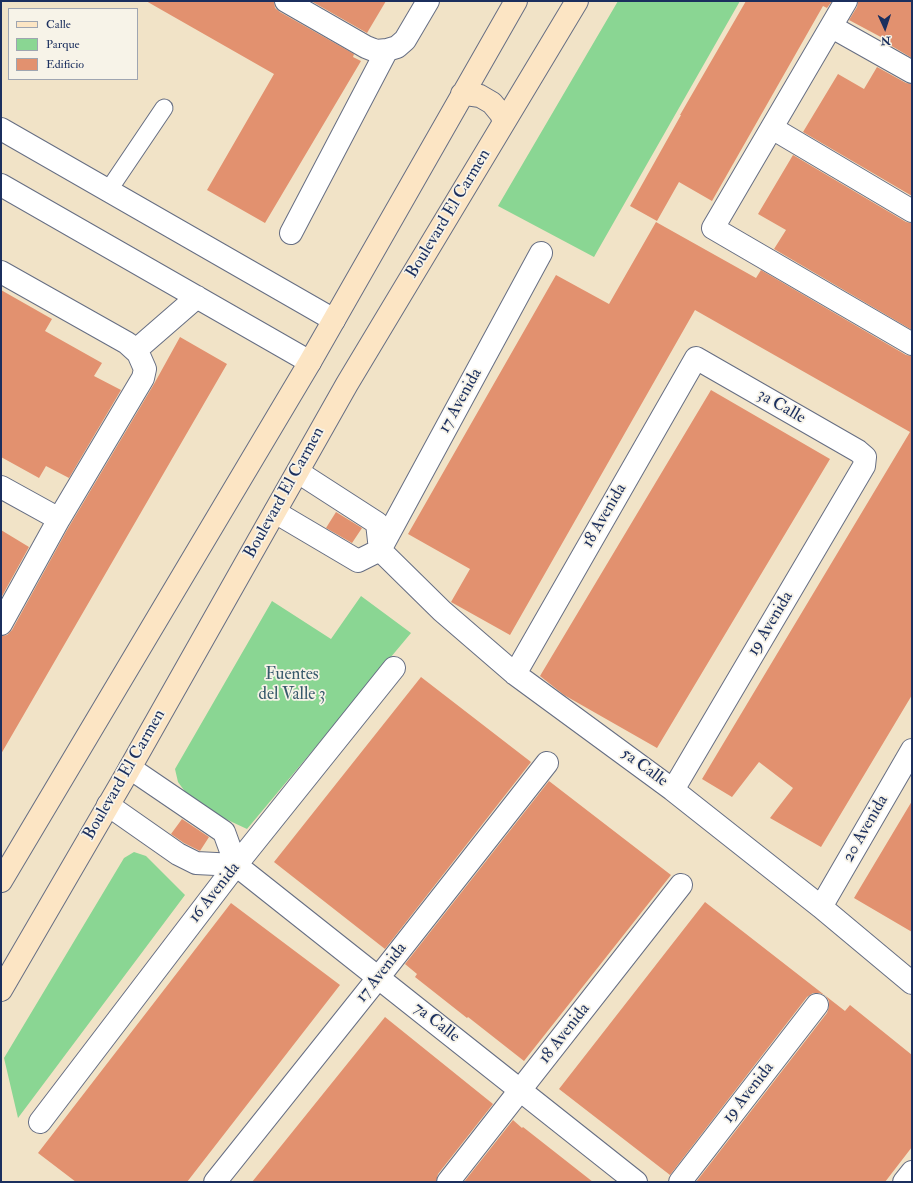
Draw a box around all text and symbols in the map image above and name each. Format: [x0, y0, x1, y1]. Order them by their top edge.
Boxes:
legend [8, 8, 138, 80]
north arrow [865, 8, 905, 48]
text: Calle [46, 17, 71, 32]
text: N [880, 34, 891, 47]
text: Parque [46, 37, 80, 52]
text: Edificio [46, 57, 84, 72]
street label: Boulevard El Carmen [402, 146, 496, 282]
street label: 17 Avenida [435, 365, 487, 437]
street label: 3a Calle [753, 385, 809, 429]
street label: Boulevard El Carmen [240, 424, 330, 562]
street label: 18 Avenida [578, 480, 632, 552]
street label: 19 Avenida [744, 588, 798, 660]
park label: Fuentes del Valle 3 [259, 665, 325, 705]
street label: Boulevard El Carmen [79, 706, 171, 844]
street label: 5a Calle [617, 744, 671, 792]
street label: 20 Avenida [839, 792, 893, 866]
street label: 16 Avenida [185, 859, 245, 927]
street label: 17 Avenida [352, 939, 412, 1007]
street label: 7a Calle [409, 998, 463, 1048]
street label: 18 Avenida [535, 1000, 595, 1068]
street label: 19 Avenida [719, 1059, 779, 1127]

